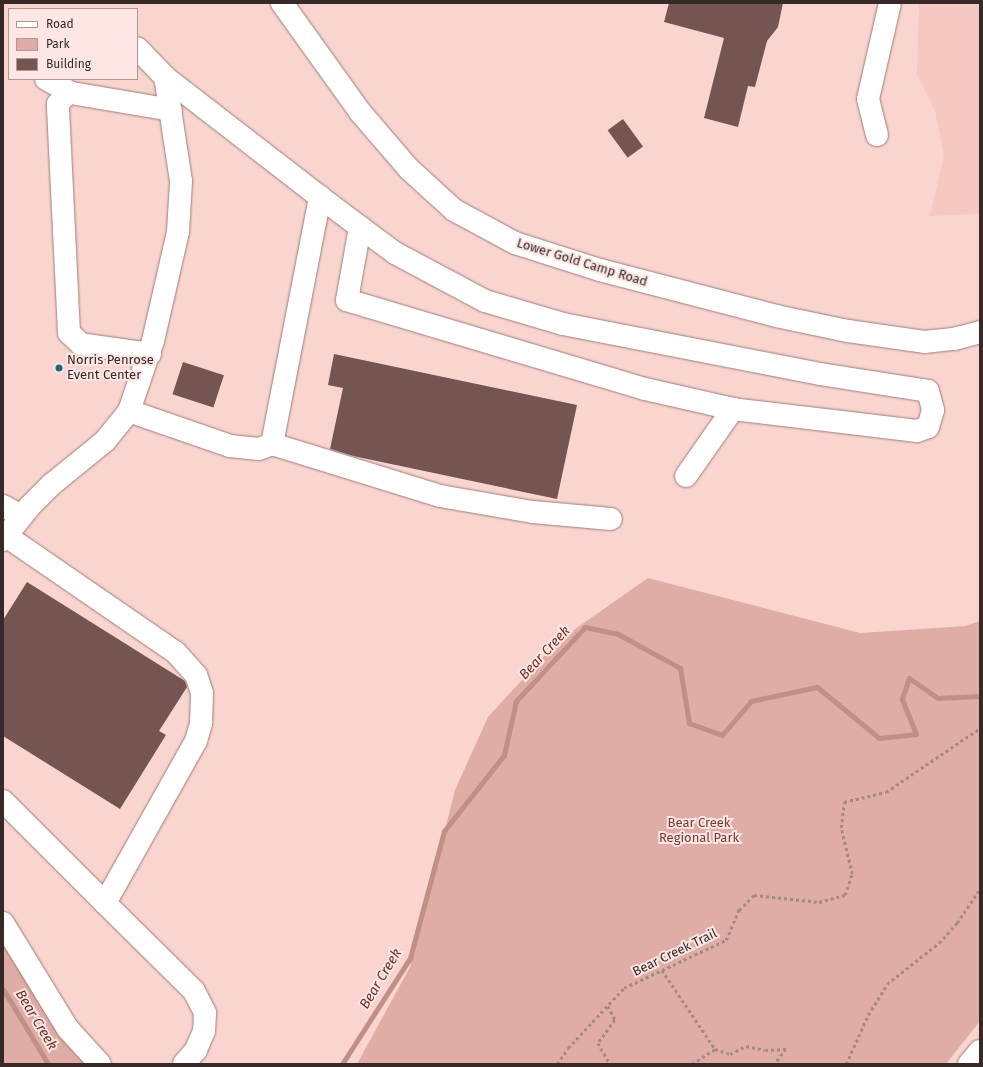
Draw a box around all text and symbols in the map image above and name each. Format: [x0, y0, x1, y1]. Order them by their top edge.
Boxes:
legend [8, 8, 138, 80]
text: Road [46, 17, 74, 31]
text: Park [46, 37, 70, 51]
text: Building [46, 57, 91, 71]
street label: Lower Gold Camp Road [515, 236, 649, 290]
place label: Norris Penrose Event Center [67, 353, 154, 384]
marker: Norris Penrose Event Center [54, 363, 64, 373]
water label: Bear Creek [516, 623, 574, 683]
park label: Bear Creek Regional Park [659, 816, 739, 847]
street label: Bear Creek Trail [630, 926, 720, 980]
water label: Bear Creek [357, 946, 405, 1012]
water label: Bear Creek [12, 987, 60, 1053]

